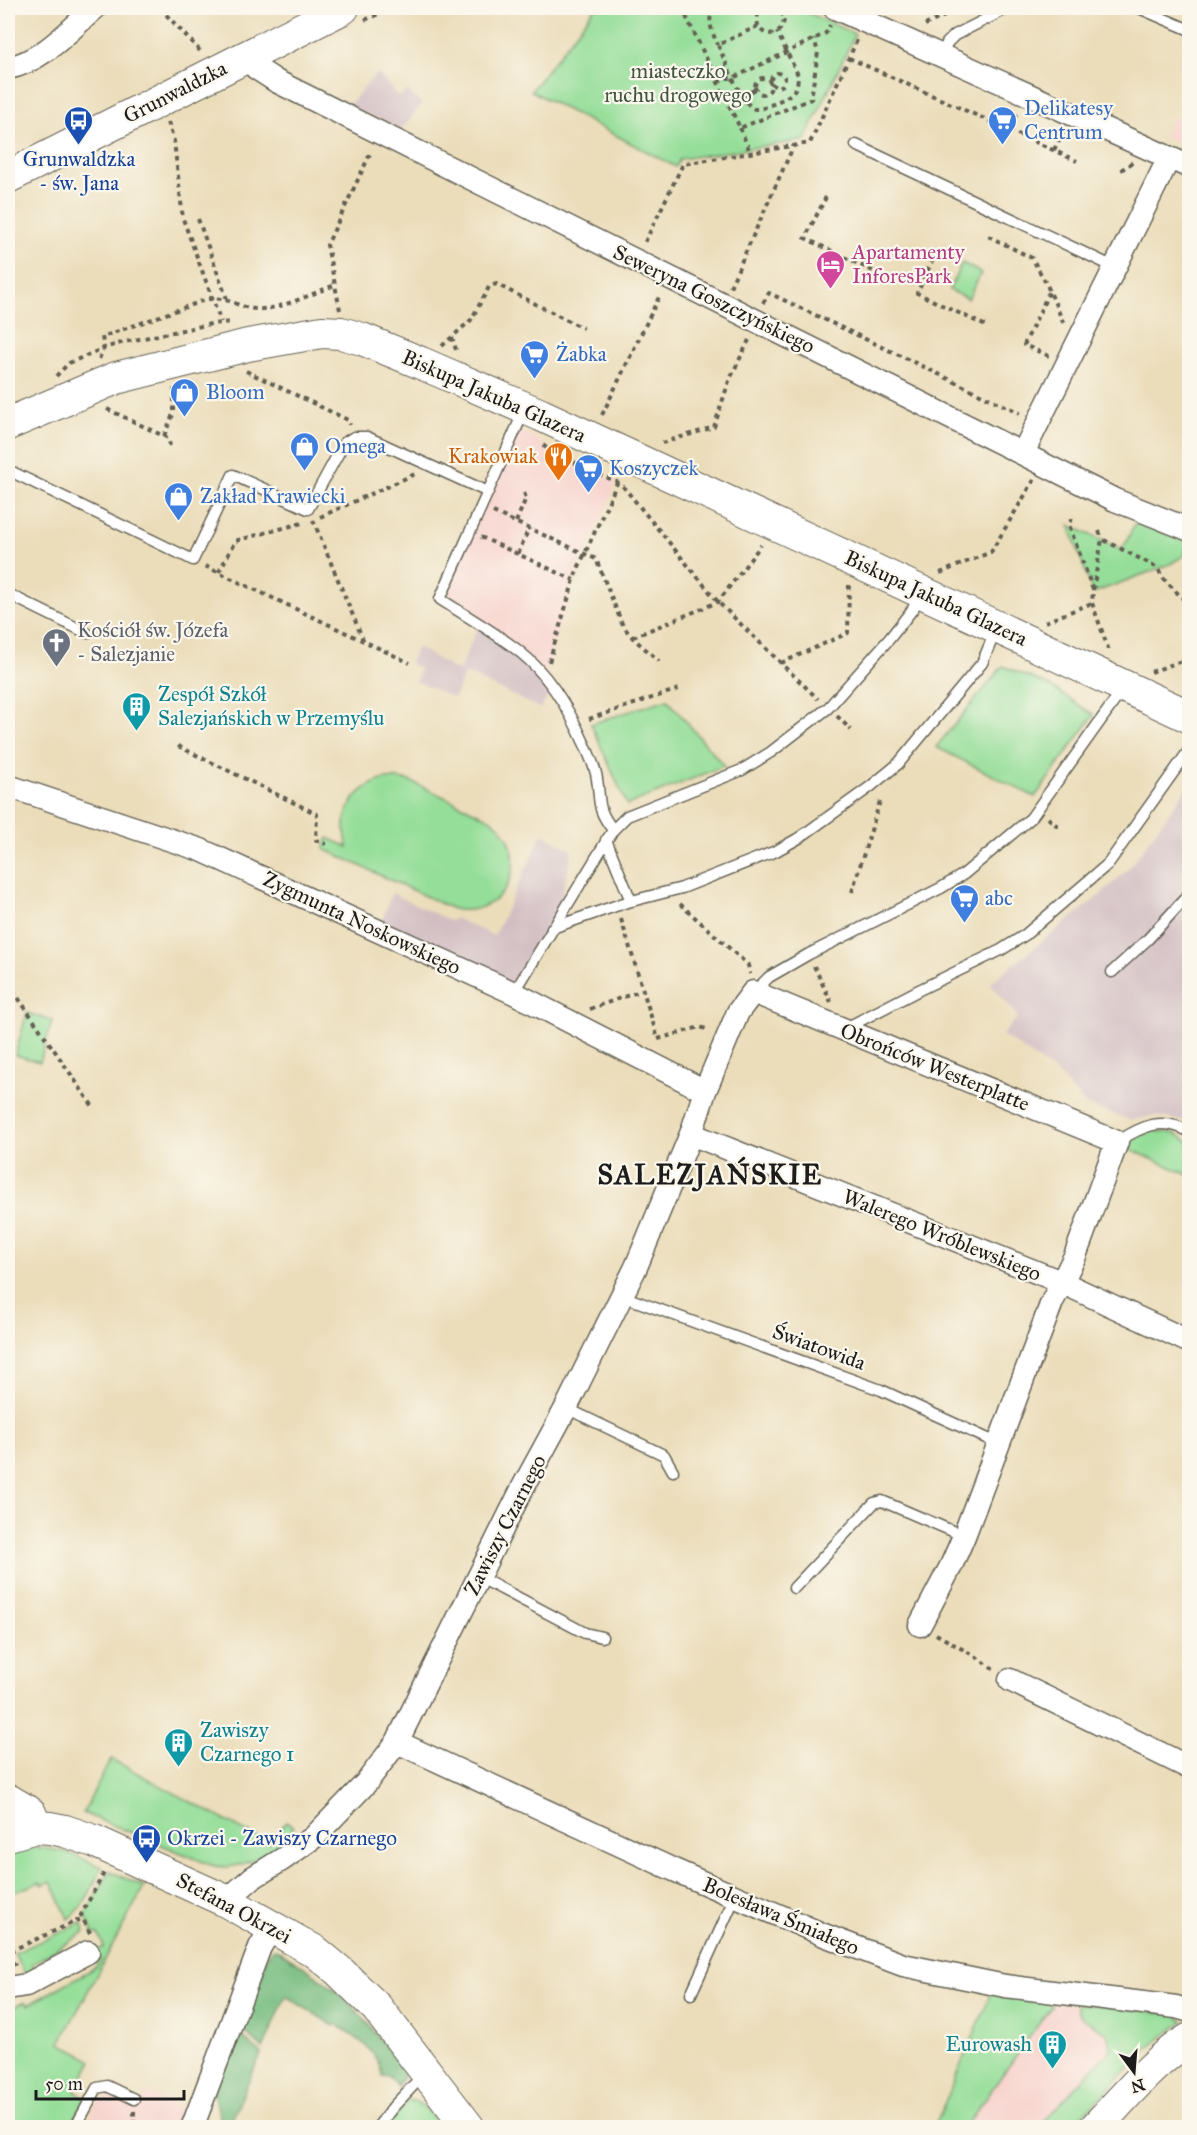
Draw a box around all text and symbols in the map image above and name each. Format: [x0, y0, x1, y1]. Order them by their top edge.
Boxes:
street label: Grunwaldzka [119, 55, 231, 129]
park label: miasteczko ruchu drogowego [604, 58, 752, 108]
place label: Delikatesy Centrum [1024, 95, 1114, 145]
bus stop icon: Grunwaldzka - św. Jana [63, 104, 95, 146]
supermarket icon: Delikatesy Centrum [987, 104, 1019, 146]
place label: Grunwaldzka - św. Jana [23, 146, 135, 196]
street label: Seweryna Goszczyńskiego [609, 239, 819, 359]
place label: Apartamenty InforesPark [851, 239, 966, 289]
hotel icon: Apartamenty InforesPark [815, 248, 847, 290]
supermarket icon: Żabka [519, 338, 551, 380]
place label: Żabka [556, 341, 607, 367]
street label: Biskupa Jakuba Glazera [398, 344, 590, 448]
shop icon: Bloom [169, 376, 201, 418]
place label: Bloom [206, 379, 265, 405]
shop icon: Omega [288, 430, 320, 472]
place label: Omega [325, 433, 386, 459]
restaurant icon: Krakowiak [543, 440, 575, 482]
place label: Krakowiak [448, 443, 538, 469]
supermarket icon: Koszyczek [572, 452, 604, 494]
place label: Koszyczek [609, 455, 699, 481]
shop icon: Zakład Krawiecki [163, 480, 195, 522]
place label: Zakład Krawiecki [200, 483, 346, 509]
street label: Biskupa Jakuba Glazera [841, 544, 1032, 652]
place label: Kościół św. Józefa - Salezjanie [77, 617, 228, 667]
church icon: Kościół św. Józefa - Salezjanie [40, 626, 72, 668]
place label: Zespół Szkół Salezjańskich w Przemyślu [158, 681, 384, 731]
building icon: Zespół Szkół Salezjańskich w Przemyślu [121, 690, 153, 732]
street label: Zygmunta Noskowskiego [259, 866, 465, 980]
supermarket icon: abc [948, 882, 980, 924]
place label: abc [985, 885, 1013, 911]
street label: Obrońców Westerplatte [837, 1017, 1034, 1117]
district label: SALEZJAŃSKIE [597, 1156, 823, 1192]
street label: Walerego Wróblewskiego [839, 1183, 1045, 1287]
street label: Światowida [769, 1317, 870, 1376]
street label: Zawiszy Czarnego [458, 1450, 552, 1600]
place label: Zawiszy Czarnego 1 [200, 1717, 294, 1767]
building icon: Zawiszy Czarnego 1 [163, 1726, 195, 1768]
bus stop icon: Okrzei - Zawiszy Czarnego [130, 1822, 162, 1864]
place label: Okrzei - Zawiszy Czarnego [167, 1825, 397, 1851]
street label: Stefana Okrzei [172, 1867, 296, 1949]
street label: Bolesława Śmiałego [699, 1870, 864, 1961]
building icon: Eurowash [1037, 2028, 1069, 2070]
place label: Eurowash [945, 2031, 1032, 2057]
north arrow [1104, 2042, 1164, 2102]
scale bar [36, 2063, 184, 2101]
text: 50 m [45, 2073, 83, 2095]
text: N [1128, 2075, 1147, 2097]

